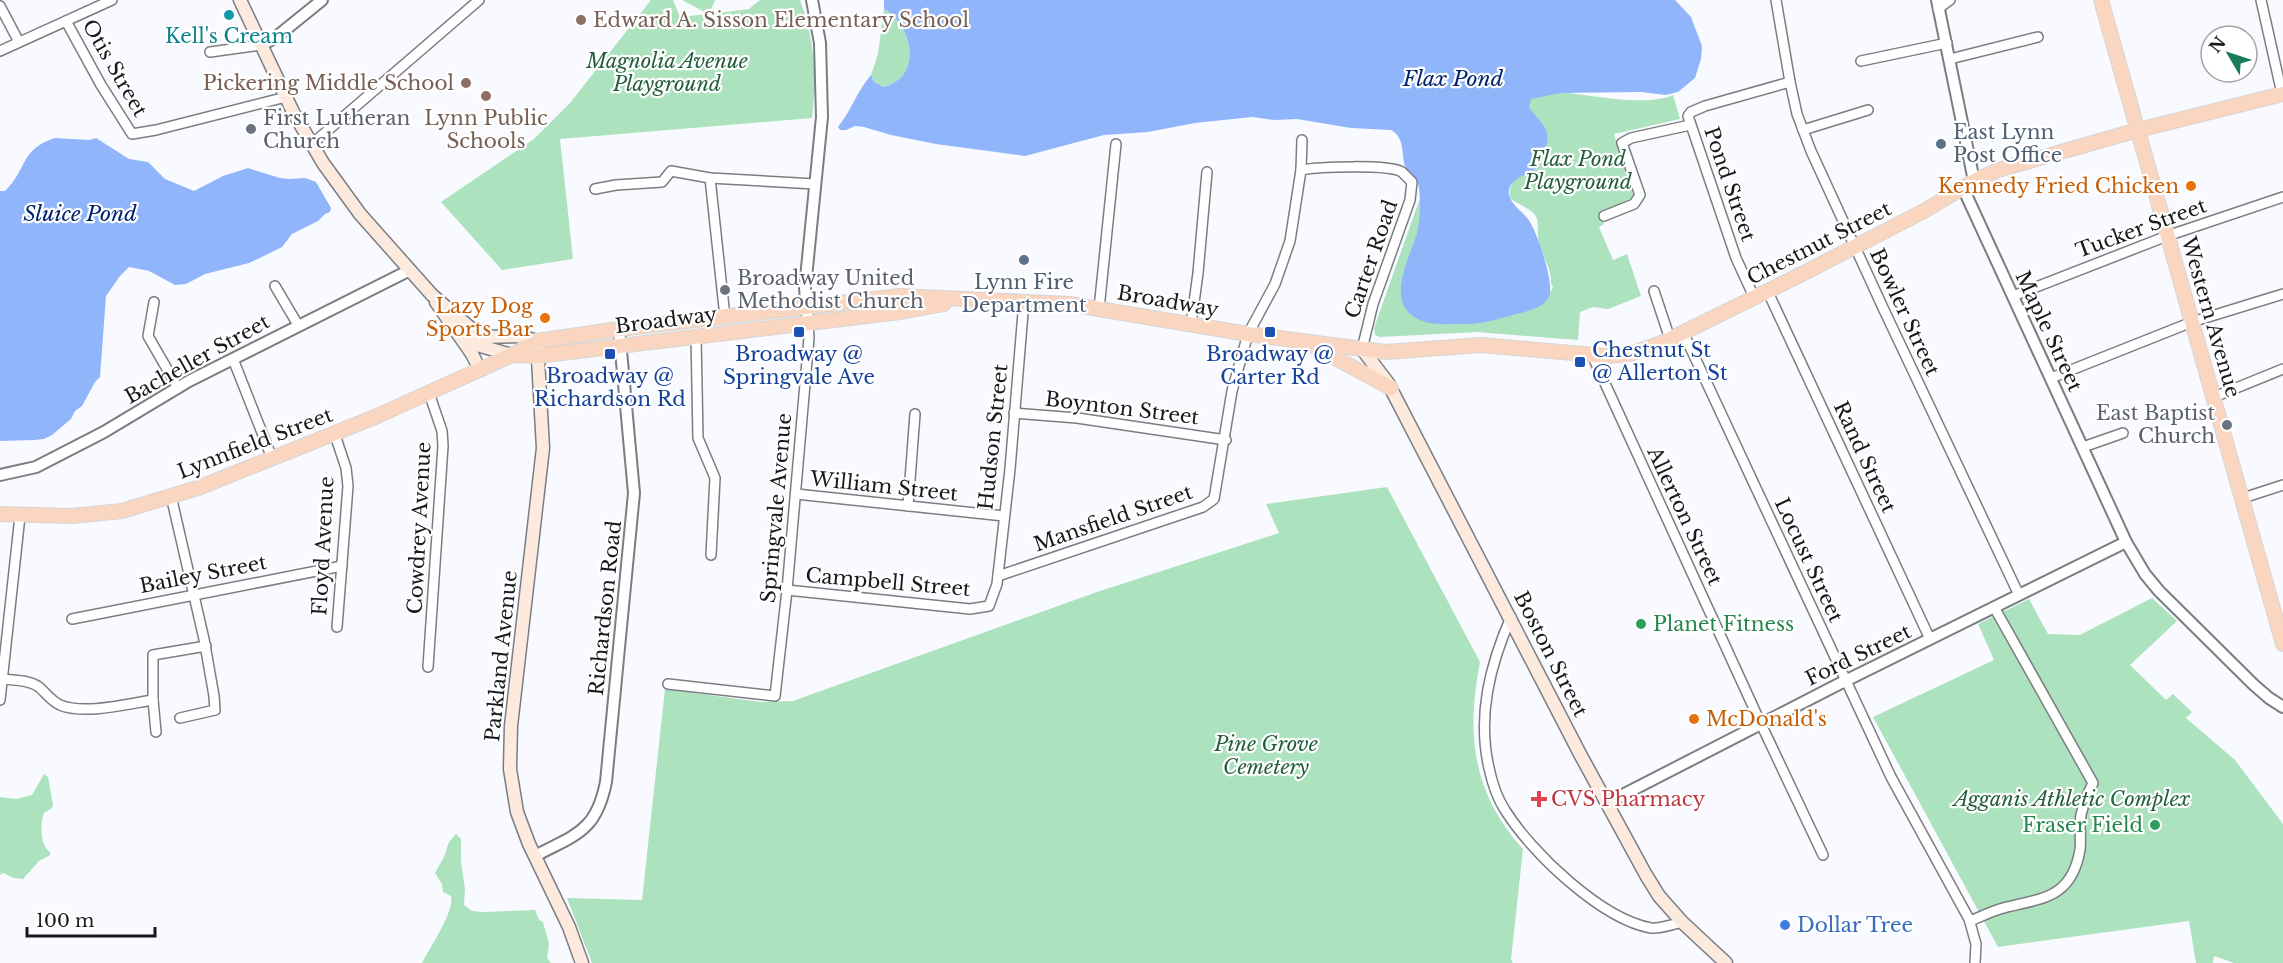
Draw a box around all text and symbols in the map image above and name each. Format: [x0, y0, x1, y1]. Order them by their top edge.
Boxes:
marker: Kell's Cream [222, 8, 236, 22]
place label: Edward A. Sisson Elementary School [593, 8, 969, 32]
marker: Edward A. Sisson Elementary School [574, 13, 588, 27]
street label: Otis Street [78, 15, 153, 121]
place label: Kell's Cream [165, 24, 293, 48]
north arrow [2199, 24, 2259, 84]
text: N [2205, 32, 2230, 57]
park label: Magnolia Avenue Playground [585, 49, 748, 96]
water label: Flax Pond [1402, 66, 1504, 92]
place label: Pickering Middle School [203, 71, 454, 95]
marker: Pickering Middle School [459, 76, 473, 90]
marker: Lynn Public Schools [479, 89, 493, 103]
place label: First Lutheran Church [263, 106, 410, 153]
place label: Lynn Public Schools [424, 106, 548, 153]
place label: East Lynn Post Office [1953, 120, 2062, 167]
marker: First Lutheran Church [244, 122, 258, 136]
street label: Pond Street [1699, 124, 1761, 245]
marker: East Lynn Post Office [1934, 137, 1948, 151]
park label: Flax Pond Playground [1523, 147, 1632, 194]
place label: Kennedy Fried Chicken [1938, 174, 2179, 198]
marker: Kennedy Fried Chicken [2184, 179, 2198, 193]
street label: Tucker Street [2073, 193, 2210, 263]
street label: Chestnut Street [1743, 196, 1895, 290]
street label: Carter Road [1340, 197, 1402, 321]
water label: Sluice Pond [23, 201, 137, 227]
street label: Western Avenue [2176, 233, 2245, 400]
street label: Bowler Street [1865, 244, 1945, 380]
marker: Lynn Fire Department [1017, 253, 1031, 267]
place label: Broadway United Methodist Church [737, 266, 924, 313]
street label: Maple Street [2011, 267, 2088, 396]
place label: Lynn Fire Department [961, 270, 1087, 317]
street label: Broadway [1115, 280, 1221, 322]
marker: Broadway United Methodist Church [718, 283, 732, 297]
place label: Lazy Dog Sports Bar [426, 294, 534, 341]
street label: Broadway [614, 302, 719, 338]
street label: Bacheller Street [120, 309, 274, 409]
marker: Lazy Dog Sports Bar [538, 311, 552, 325]
marker: Broadway @ Springvale Ave [792, 325, 806, 339]
marker: Broadway @ Carter Rd [1263, 325, 1277, 339]
place label: Chestnut St @ Allerton St [1592, 338, 1728, 385]
place label: Broadway @ Springvale Ave [723, 342, 875, 389]
place label: Broadway @ Carter Rd [1206, 342, 1334, 389]
marker: Broadway @ Richardson Rd [603, 347, 617, 361]
marker: Chestnut St @ Allerton St [1573, 355, 1587, 369]
street label: Hudson Street [973, 362, 1013, 511]
place label: Broadway @ Richardson Rd [534, 364, 686, 411]
street label: Boynton Street [1044, 387, 1201, 429]
street label: Rand Street [1829, 398, 1901, 517]
place label: East Baptist Church [2096, 401, 2215, 448]
street label: Lynnfield Street [174, 402, 336, 484]
street label: Springvale Avenue [756, 412, 796, 604]
marker: East Baptist Church [2220, 418, 2234, 432]
street label: Cowdrey Avenue [402, 441, 436, 615]
street label: Allerton Street [1642, 442, 1728, 589]
street label: William Street [808, 466, 959, 506]
street label: Floyd Avenue [307, 476, 339, 616]
street label: Mansfield Street [1031, 479, 1196, 556]
street label: Locust Street [1770, 494, 1848, 626]
street label: Richardson Road [584, 519, 626, 697]
street label: Bailey Street [137, 550, 269, 598]
street label: Campbell Street [804, 563, 972, 601]
street label: Parkland Avenue [480, 569, 522, 743]
street label: Boston Street [1509, 587, 1593, 721]
place label: Planet Fitness [1653, 612, 1794, 636]
marker: Planet Fitness [1634, 617, 1648, 631]
street label: Ford Street [1801, 619, 1915, 691]
place label: McDonald's [1706, 707, 1827, 731]
marker: McDonald's [1687, 712, 1701, 726]
park label: Pine Grove Cemetery [1213, 732, 1318, 779]
place label: CVS Pharmacy [1551, 787, 1705, 811]
park label: Agganis Athletic Complex [1951, 787, 2191, 811]
marker: CVS Pharmacy [1532, 792, 1546, 806]
place label: Fraser Field [2022, 813, 2143, 837]
marker: Fraser Field [2148, 818, 2162, 832]
scale bar [27, 900, 154, 938]
text: 100 m [36, 910, 94, 932]
place label: Dollar Tree [1797, 913, 1913, 937]
marker: Dollar Tree [1778, 918, 1792, 932]

